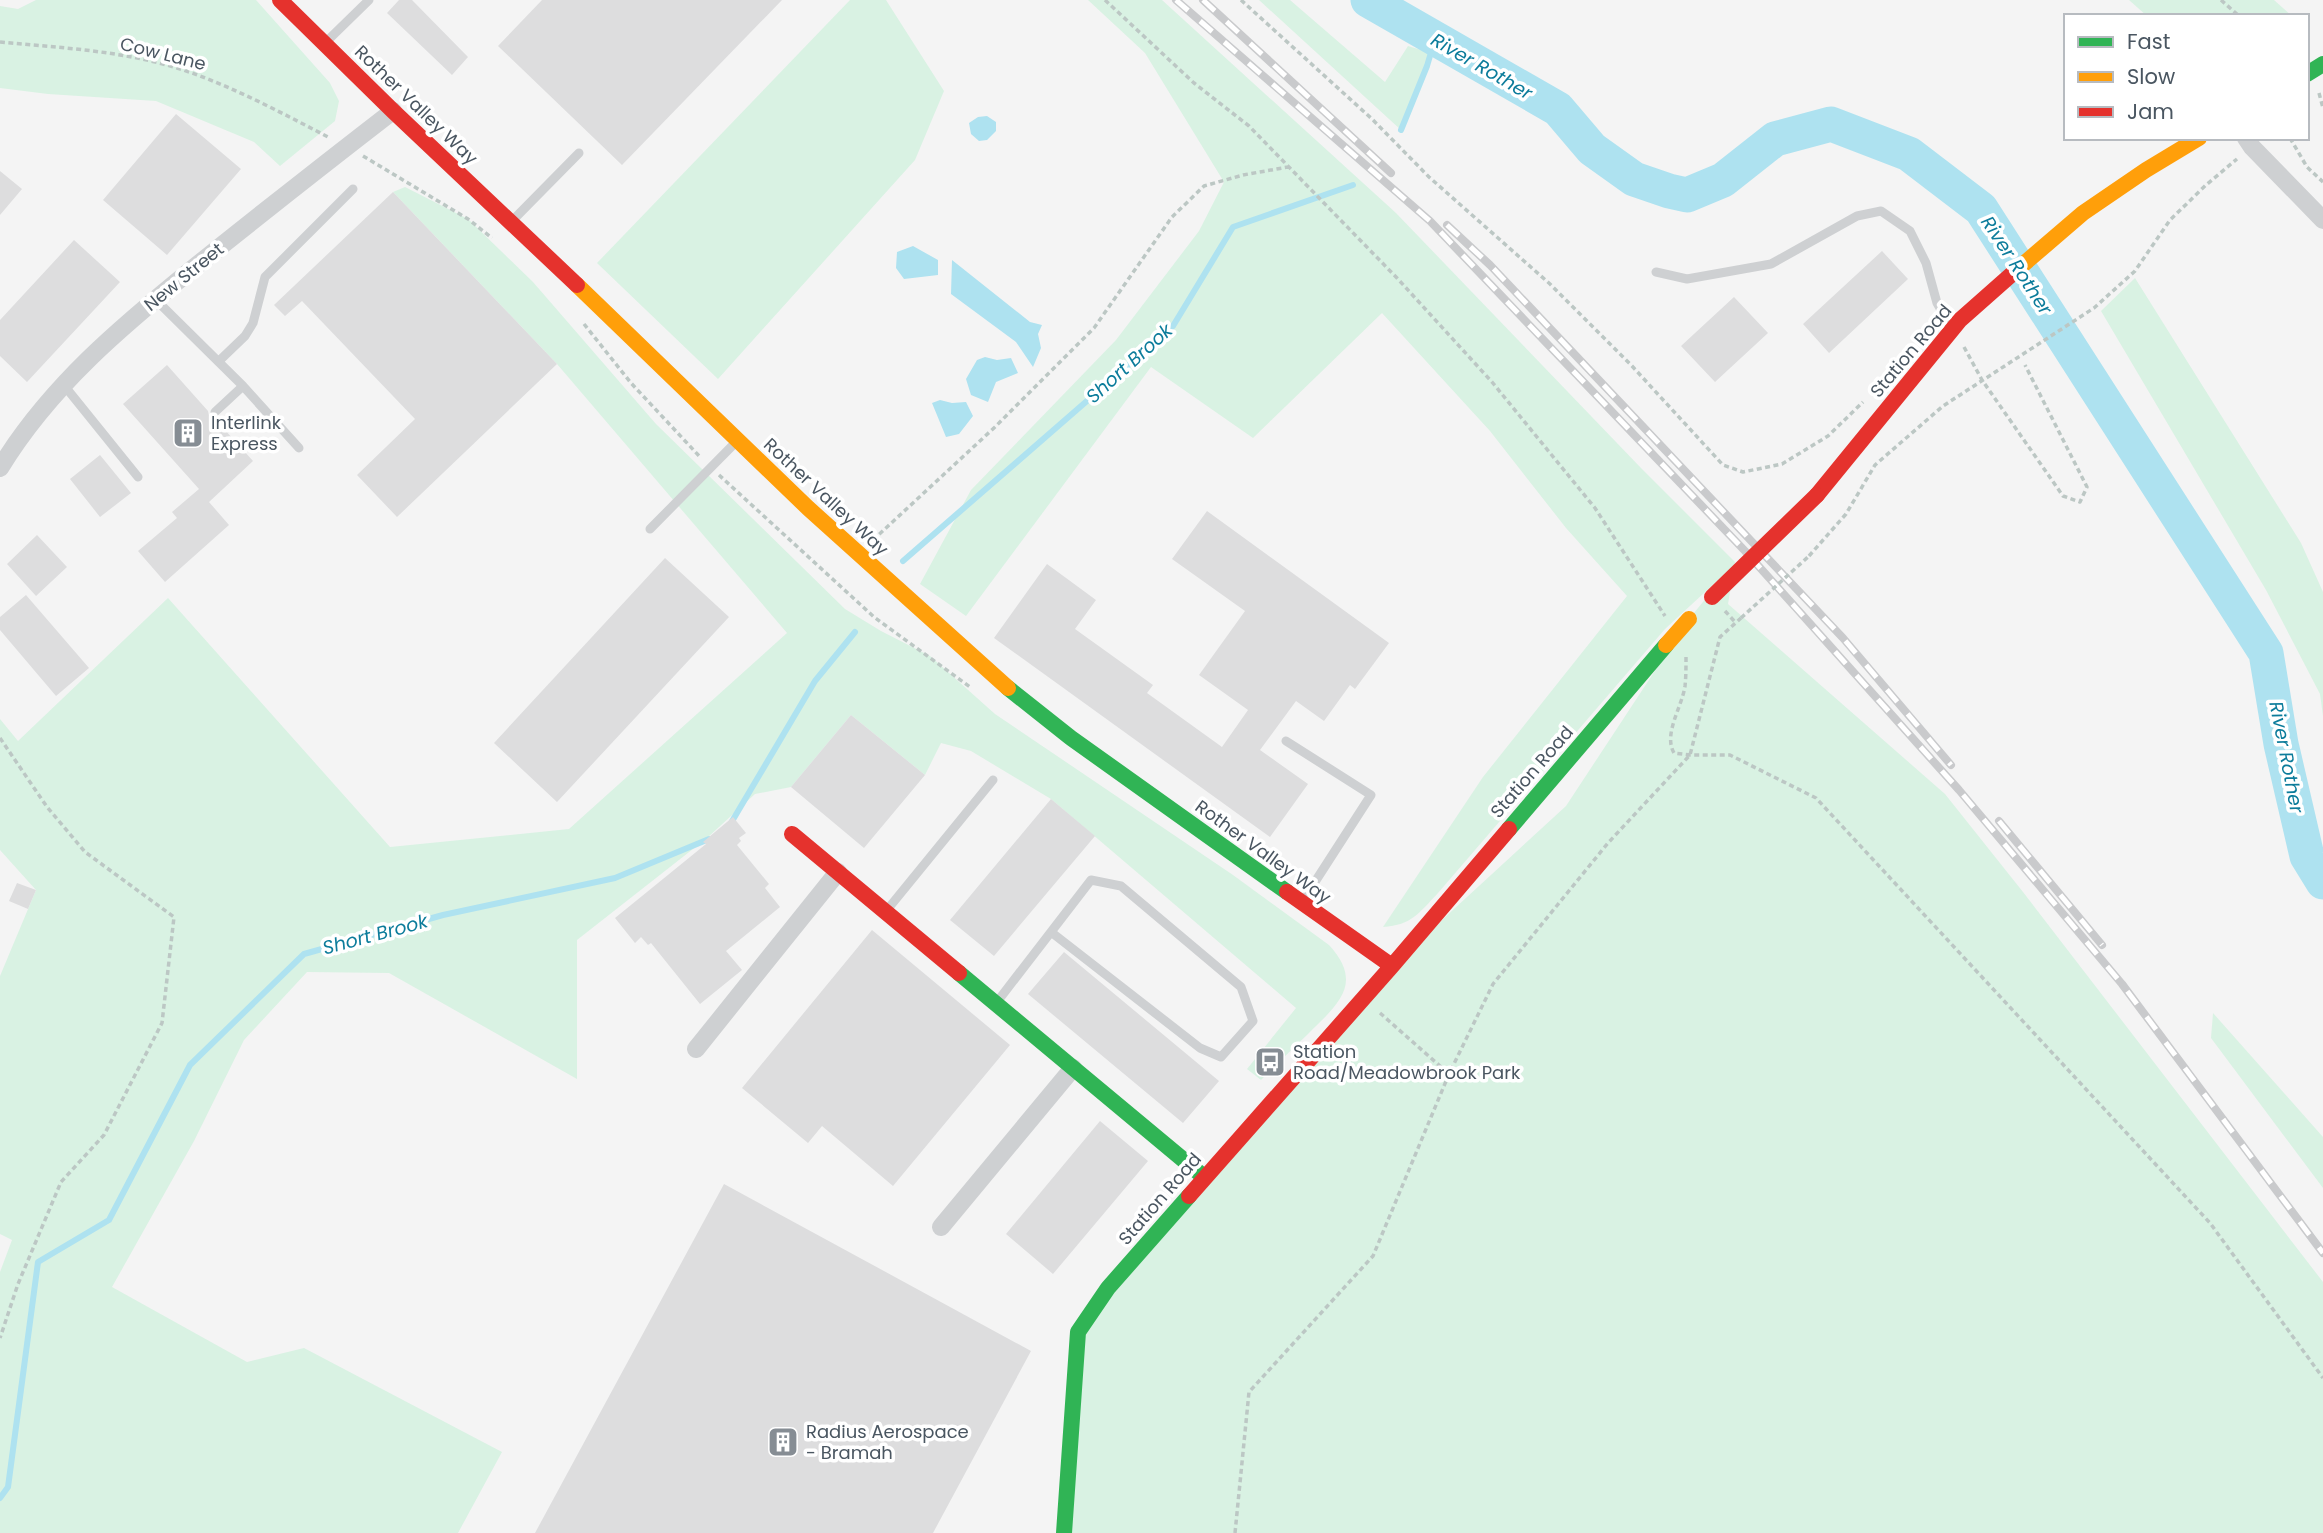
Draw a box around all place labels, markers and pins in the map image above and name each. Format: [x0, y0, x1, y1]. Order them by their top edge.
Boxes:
place label: Interlink Express [211, 410, 282, 456]
building icon: Interlink Express [171, 416, 205, 450]
place label: Station Road/Meadowbrook Park [1293, 1039, 1521, 1085]
bus stop icon: Station Road/Meadowbrook Park [1253, 1045, 1287, 1079]
place label: Radius Aerospace - Bramah [806, 1419, 969, 1465]
building icon: Radius Aerospace - Bramah [766, 1425, 800, 1459]

